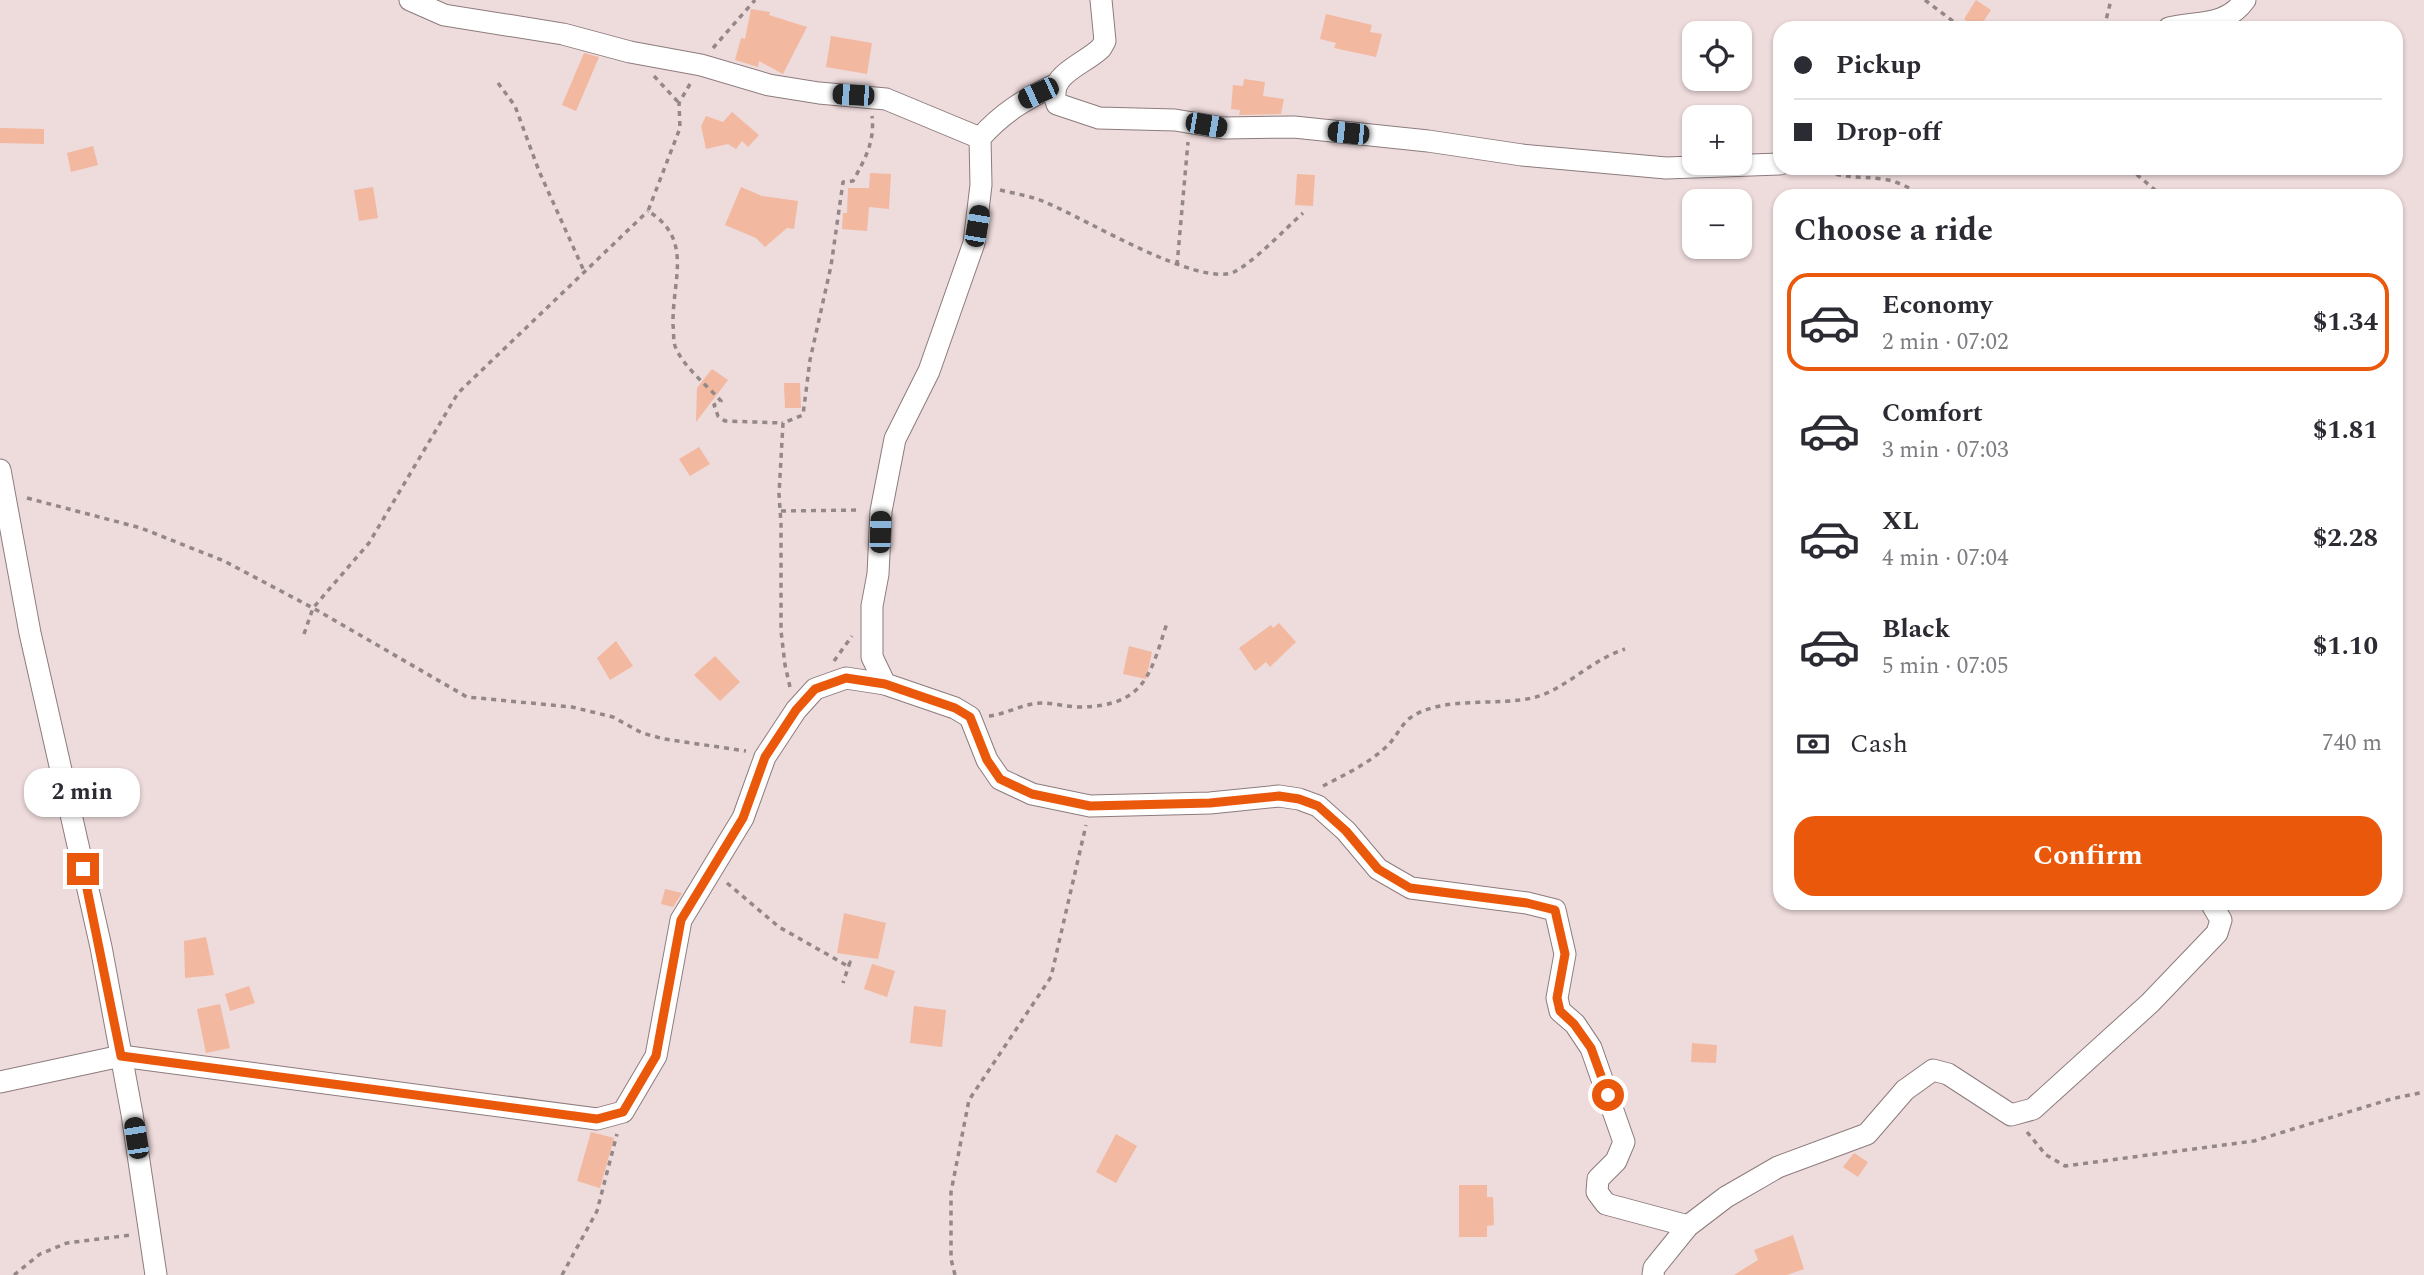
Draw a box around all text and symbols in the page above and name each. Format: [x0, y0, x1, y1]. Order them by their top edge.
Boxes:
map controls [1682, 21, 1752, 259]
button: locate [1682, 21, 1752, 91]
text: Pickup [1836, 45, 1921, 85]
car [1015, 75, 1062, 111]
car [832, 83, 875, 107]
button: + [1682, 105, 1752, 175]
car [1184, 111, 1229, 139]
text: Drop-off [1836, 112, 1941, 152]
car [1327, 120, 1370, 146]
button: − [1682, 189, 1752, 259]
car [964, 203, 991, 249]
text: Choose a ride [1794, 206, 1993, 255]
text: Economy [1882, 285, 1992, 325]
icon: car [1798, 291, 1861, 354]
text: $1.34 [2313, 302, 2378, 342]
text: 2 min · 07:02 [1882, 325, 2009, 360]
text: Comfort [1882, 393, 1983, 433]
icon: car [1798, 399, 1861, 462]
text: $1.81 [2313, 410, 2378, 450]
text: 3 min · 07:03 [1882, 433, 2009, 468]
text: XL [1882, 501, 1919, 541]
icon: car [1798, 507, 1861, 570]
car [869, 511, 892, 553]
text: $2.28 [2313, 518, 2378, 558]
text: 4 min · 07:04 [1882, 541, 2009, 576]
text: Black [1882, 609, 1950, 649]
icon: car [1798, 615, 1861, 678]
text: $1.10 [2313, 626, 2378, 666]
text: 5 min · 07:05 [1882, 649, 2009, 684]
text: Cash [1850, 724, 1908, 764]
icon: cash [1794, 725, 1832, 763]
text: 740 m [2322, 726, 2382, 761]
callout: 2 min [25, 768, 141, 816]
text: 2 min [51, 775, 113, 810]
button: Confirm [1794, 816, 2382, 896]
route end [67, 853, 99, 885]
route start [1592, 1079, 1624, 1111]
car [123, 1116, 150, 1160]

